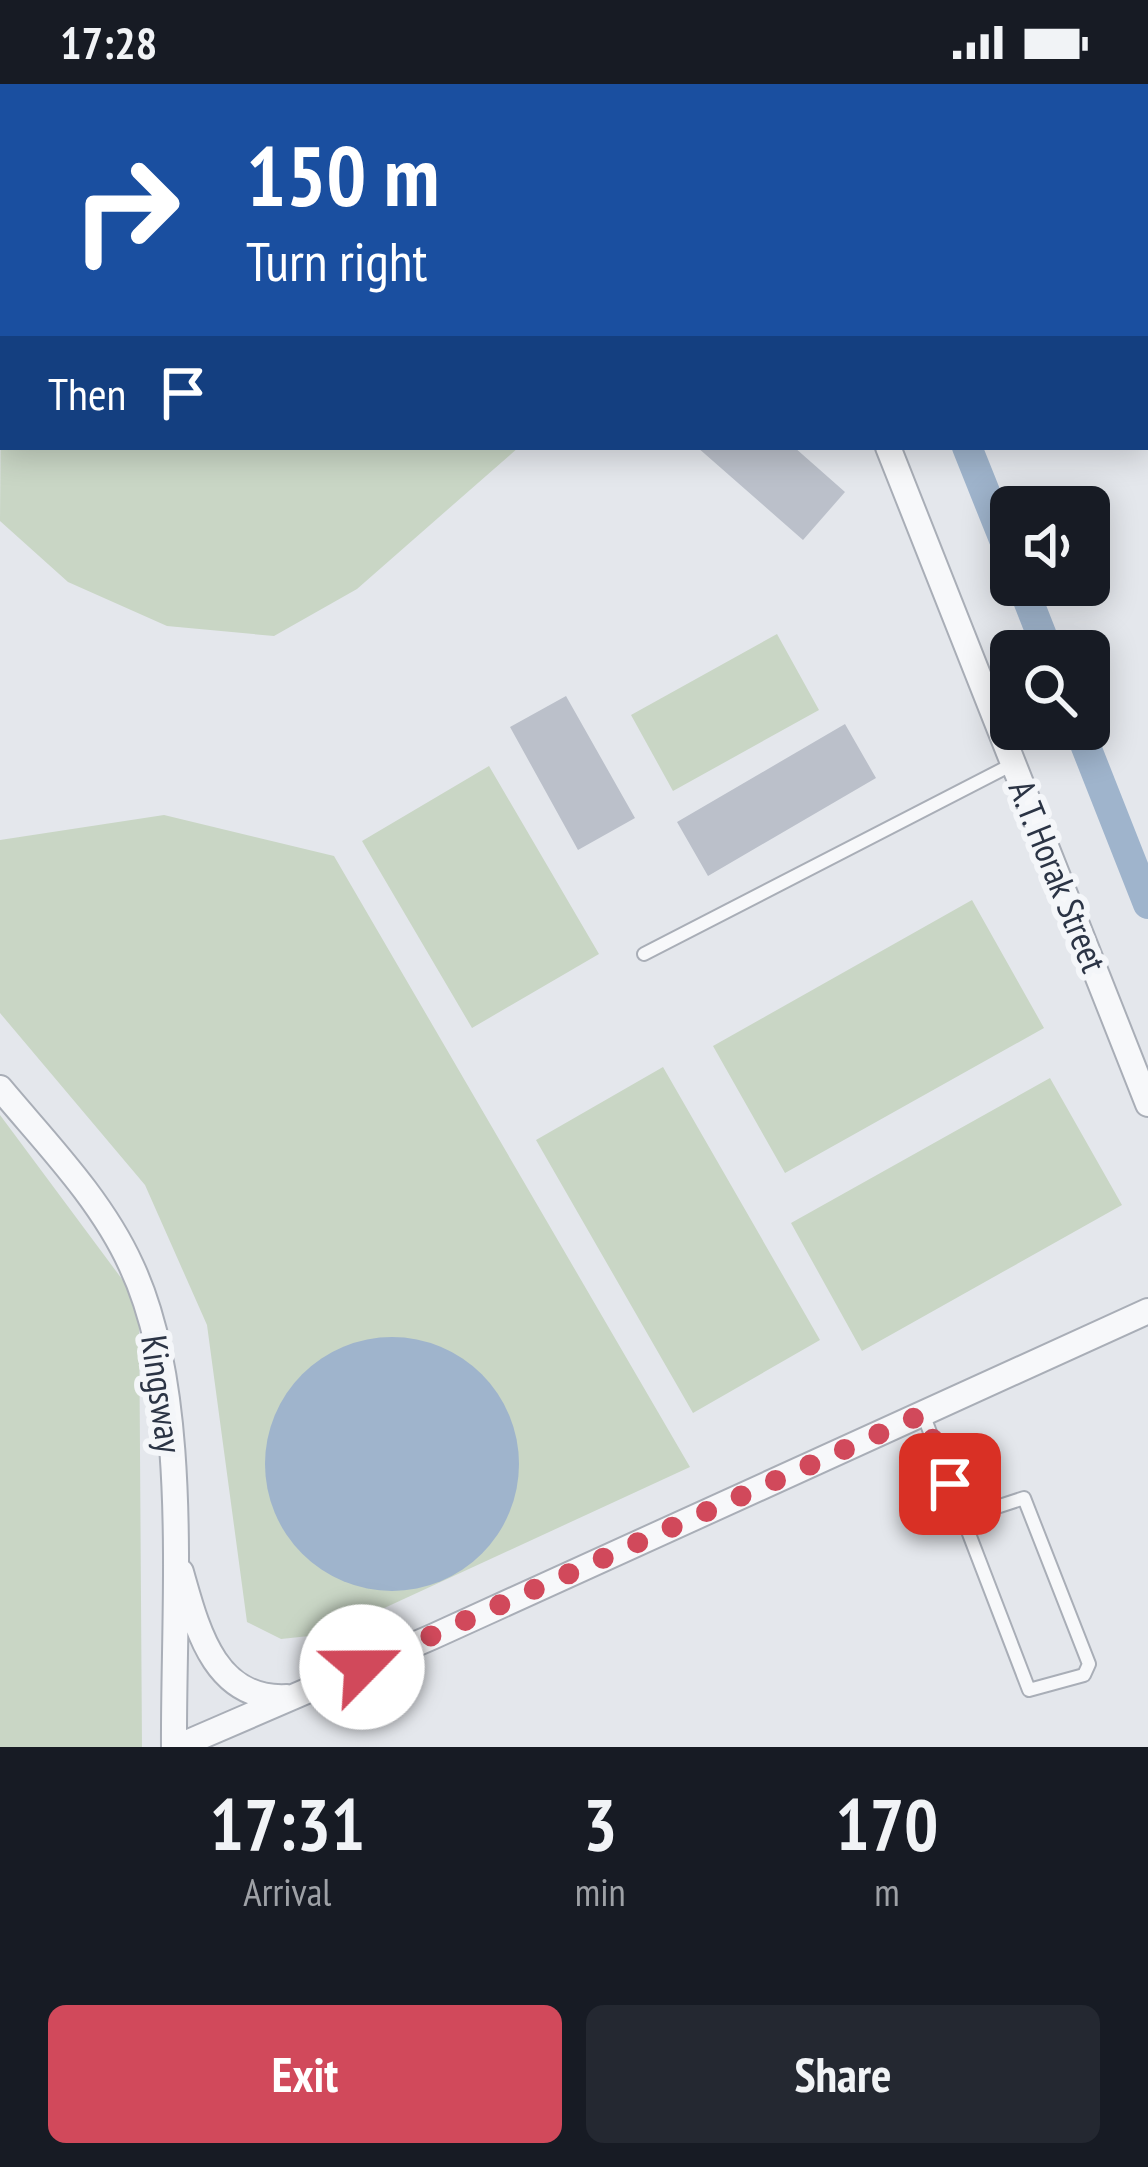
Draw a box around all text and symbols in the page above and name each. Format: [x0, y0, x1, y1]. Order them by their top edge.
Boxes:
text: 17:28 [60, 13, 157, 71]
text: 150 m [246, 120, 439, 229]
icon: right [48, 132, 204, 288]
text: Turn right [246, 226, 427, 296]
icon: arrive [150, 360, 216, 426]
text: Then [48, 364, 126, 422]
map controls [990, 486, 1110, 750]
button: sound [990, 486, 1110, 606]
button: search [990, 630, 1110, 750]
street label: A.T. Horak Street [999, 773, 1118, 979]
street label: Kingsway [131, 1332, 194, 1456]
pin [899, 1433, 1001, 1535]
icon: arrive [917, 1451, 983, 1517]
position arrow [299, 1604, 425, 1730]
text: 17:31 [210, 1777, 365, 1870]
text: 3 [583, 1777, 617, 1870]
text: 170 [835, 1777, 938, 1870]
text: Arrival [243, 1866, 331, 1917]
text: min [575, 1866, 626, 1917]
text: m [874, 1866, 900, 1917]
button: Exit [48, 2005, 562, 2143]
button: Share [586, 2005, 1100, 2143]

